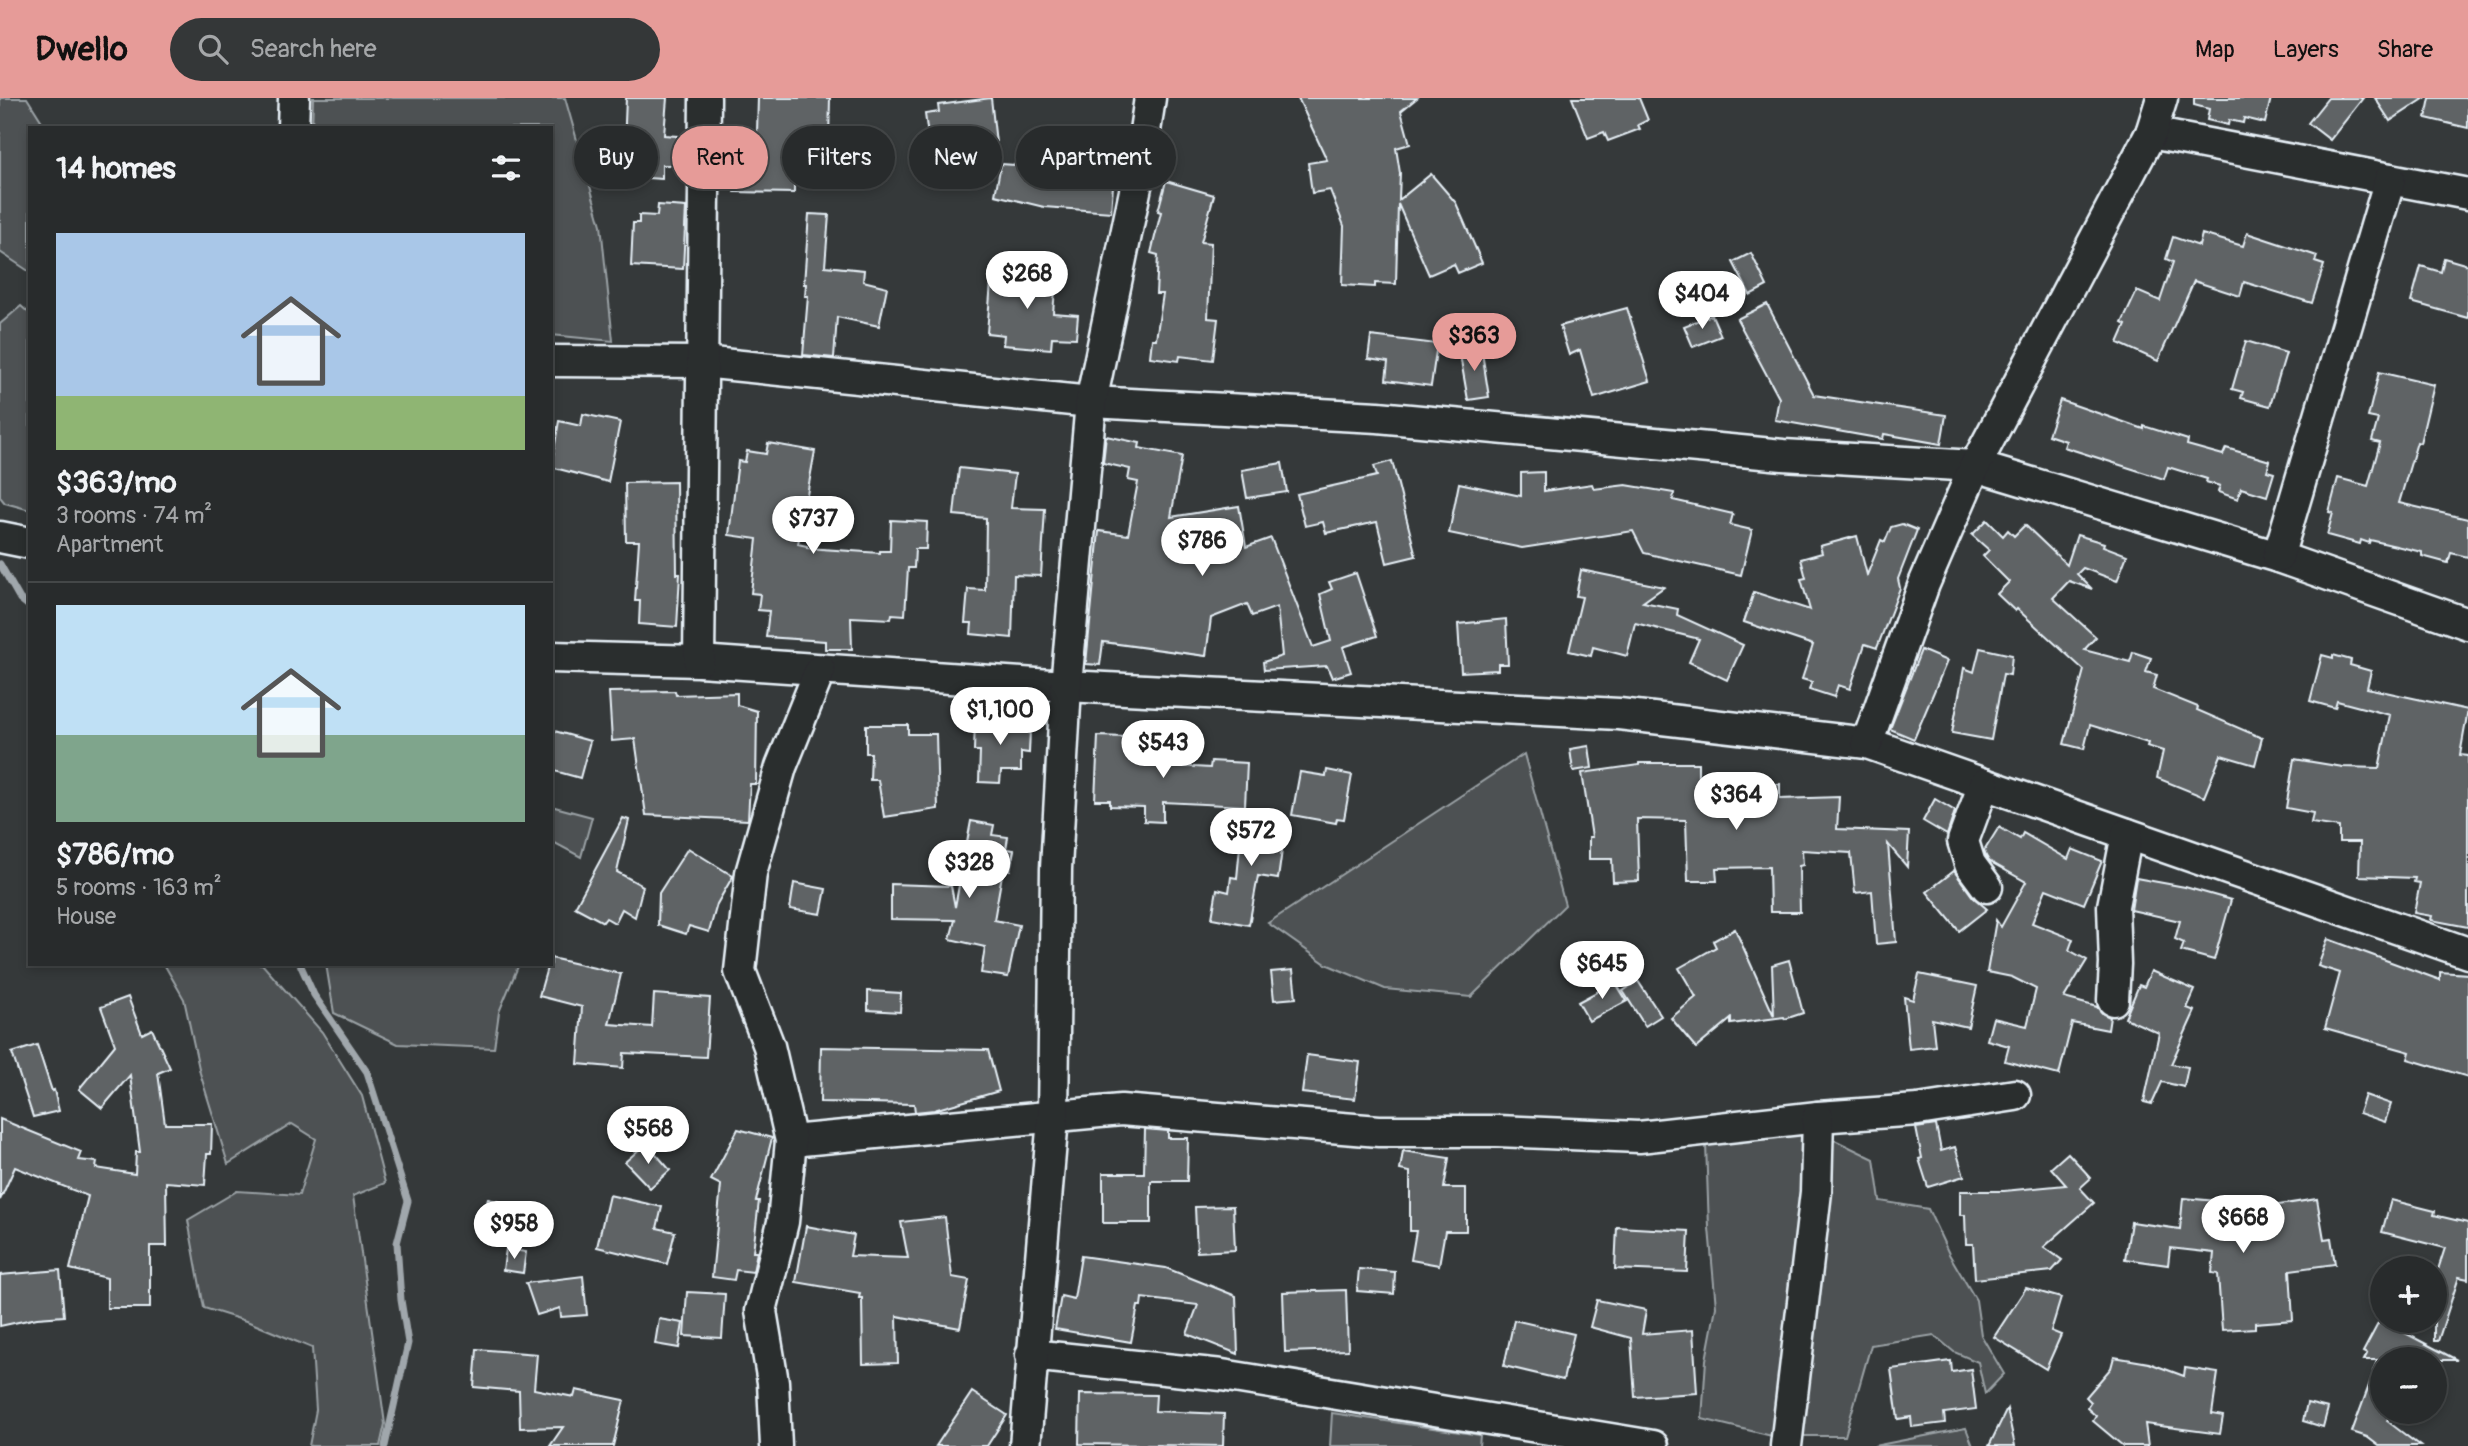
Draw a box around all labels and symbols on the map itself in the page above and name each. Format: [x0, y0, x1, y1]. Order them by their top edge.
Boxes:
pin: $268 [986, 252, 1068, 311]
pin: $404 [1661, 272, 1743, 331]
pin: $363 [1433, 314, 1515, 373]
pin: $737 [772, 496, 854, 556]
pin: $786 [1161, 518, 1243, 578]
pin: $1,100 [943, 688, 1057, 747]
pin: $543 [1122, 720, 1204, 780]
pin: $364 [1695, 772, 1777, 832]
pin: $572 [1210, 808, 1292, 868]
pin: $328 [928, 840, 1010, 900]
pin: $645 [1561, 942, 1643, 1001]
pin: $568 [607, 1107, 689, 1166]
pin: $668 [2202, 1196, 2284, 1255]
pin: $958 [473, 1202, 555, 1261]

